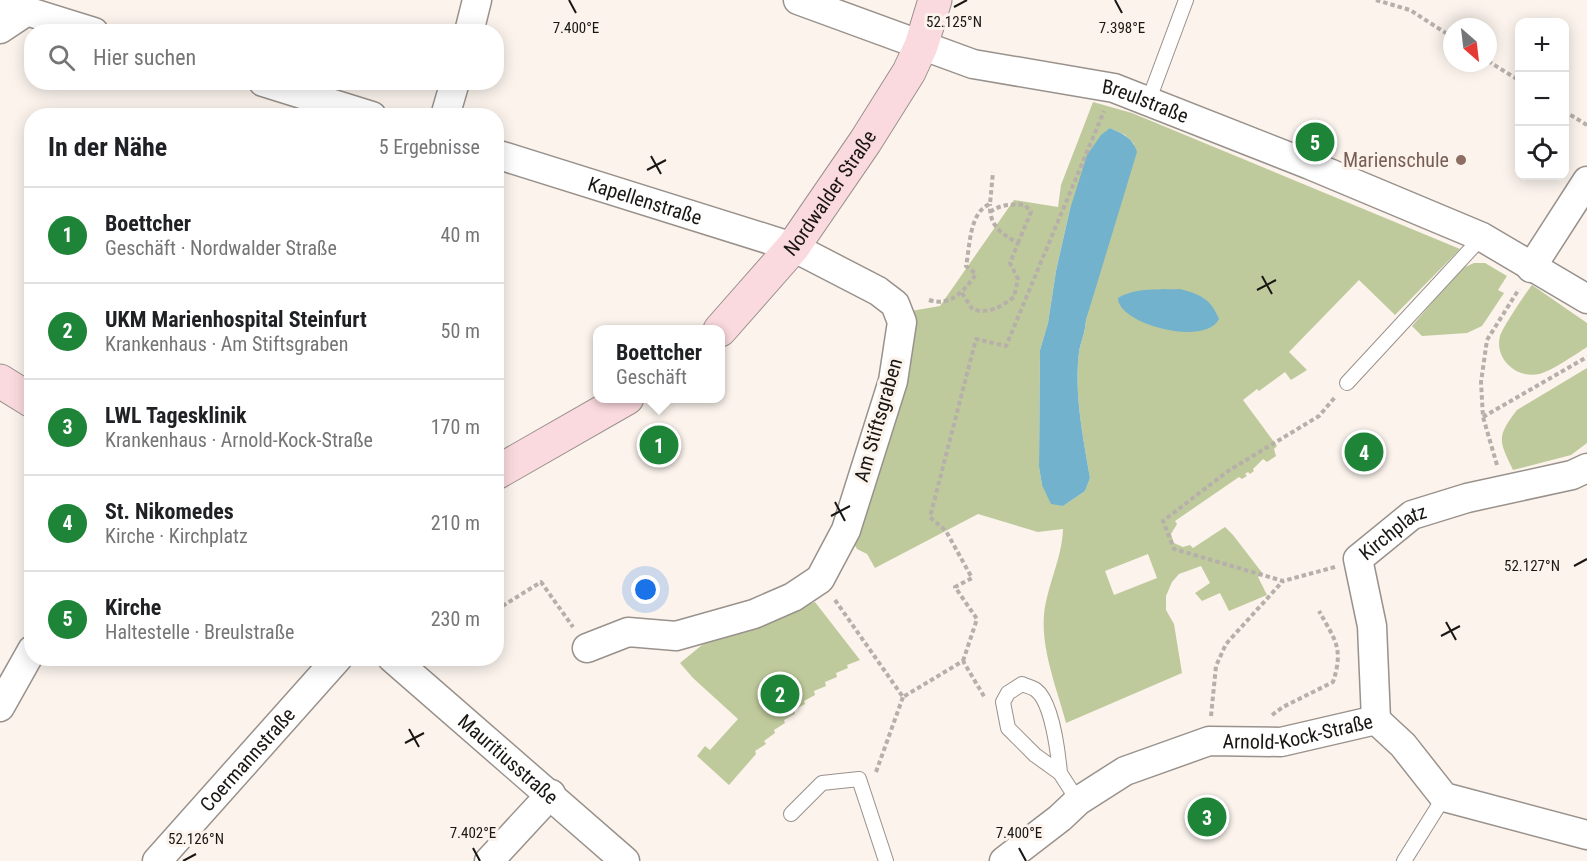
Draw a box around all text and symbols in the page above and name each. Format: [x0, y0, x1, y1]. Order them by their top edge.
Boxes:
text: 52.125°N [926, 13, 982, 31]
north arrow [1443, 18, 1497, 72]
map controls [1515, 18, 1569, 180]
button: + [1515, 18, 1569, 72]
text: 7.400°E [553, 19, 599, 37]
text: 7.398°E [1099, 19, 1145, 37]
search box [24, 24, 504, 90]
icon: search [45, 41, 78, 74]
text: Hier suchen [93, 45, 196, 70]
button: − [1515, 72, 1569, 126]
street label: Breulstraße [1100, 74, 1192, 128]
pin: 5 [1296, 120, 1334, 164]
street label: Nordwalder Straße [779, 126, 881, 261]
button: locate [1515, 126, 1569, 180]
text: In der Nähe [48, 132, 167, 162]
text: 5 Ergebnisse [379, 135, 480, 159]
place label: Marienschule [1343, 148, 1449, 172]
marker: Marienschule [1454, 153, 1468, 167]
street label: Kapellenstraße [585, 172, 705, 230]
text: Boettcher [105, 211, 191, 236]
text: 1 [62, 223, 73, 247]
text: 40 m [441, 223, 480, 247]
text: Geschäft · Nordwalder Straße [105, 236, 337, 260]
text: UKM Marienhospital Steinfurt [105, 307, 367, 332]
text: 2 [62, 319, 73, 343]
text: 50 m [441, 319, 480, 343]
popup [593, 325, 725, 403]
text: Krankenhaus · Am Stiftsgraben [105, 332, 348, 356]
text: Boettcher [616, 340, 702, 365]
street label: Am Stiftsgraben [849, 355, 907, 485]
text: Geschäft [616, 365, 687, 389]
text: LWL Tagesklinik [105, 403, 247, 428]
text: 3 [62, 415, 73, 439]
text: 170 m [431, 415, 480, 439]
pin: 1 [640, 422, 678, 468]
text: Krankenhaus · Arnold-Kock-Straße [105, 428, 373, 452]
pin: 4 [1344, 430, 1384, 474]
text: St. Nikomedes [105, 499, 234, 524]
street label: Kirchplatz [1354, 499, 1429, 565]
text: 4 [62, 511, 73, 535]
text: 210 m [431, 511, 480, 535]
text: Kirche · Kirchplatz [105, 524, 248, 548]
text: 52.127°N [1504, 557, 1560, 575]
your location [631, 575, 660, 604]
text: Kirche [105, 595, 161, 620]
text: 5 [62, 607, 73, 631]
text: 230 m [431, 607, 480, 631]
text: Haltestelle · Breulstraße [105, 620, 294, 644]
pin: 2 [760, 672, 800, 716]
street label: Coermannstraße [195, 703, 300, 816]
street label: Mauritiusstraße [453, 709, 563, 809]
street label: Arnold-Kock-Straße [1222, 709, 1375, 754]
pin: 3 [1188, 794, 1226, 840]
text: 7.402°E [450, 824, 496, 842]
text: 7.400°E [996, 824, 1042, 842]
text: 52.126°N [168, 830, 224, 848]

